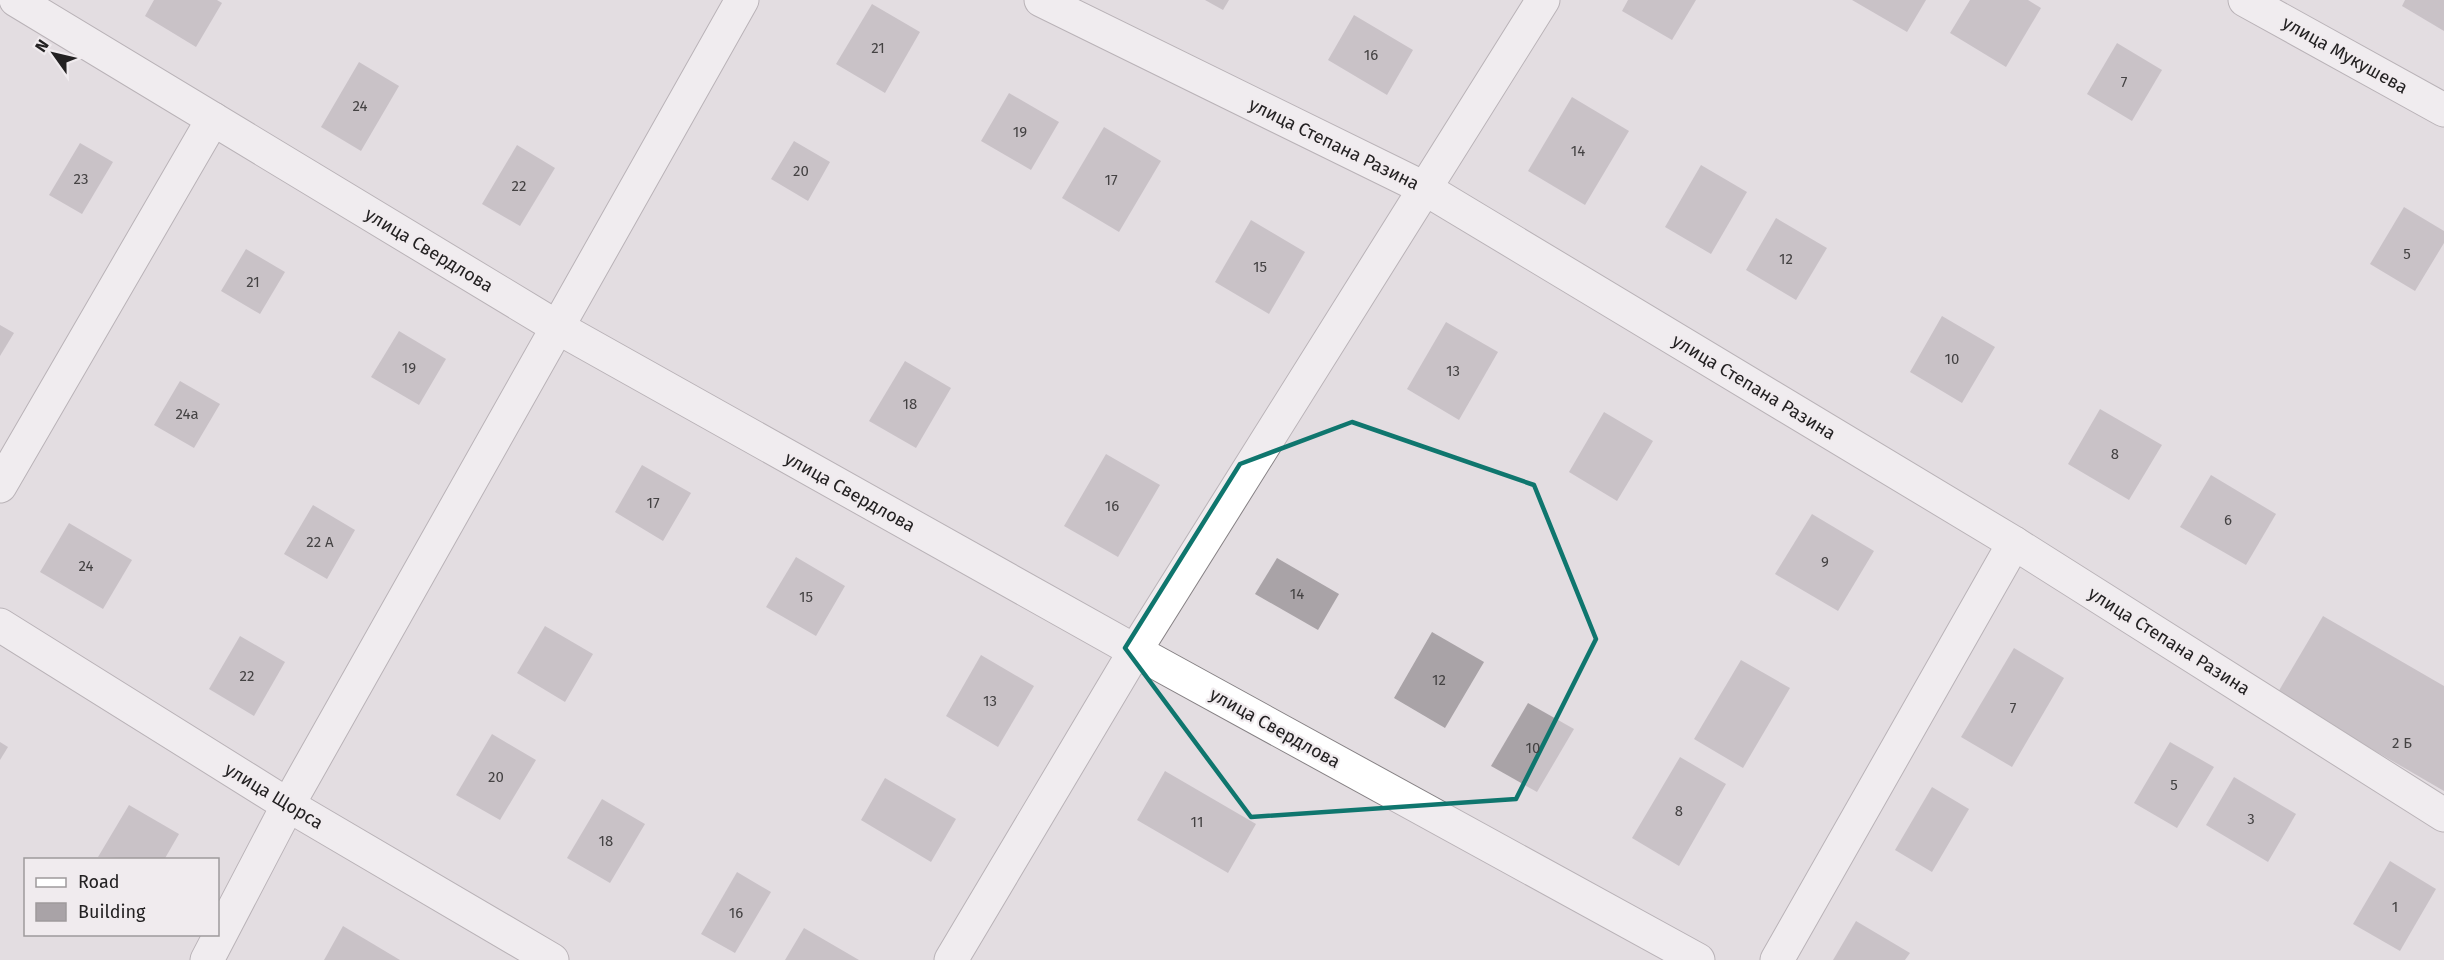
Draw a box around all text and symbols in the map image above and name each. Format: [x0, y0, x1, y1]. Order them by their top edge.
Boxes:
street label: улица Мукушева [2278, 11, 2412, 99]
north arrow [24, 24, 84, 84]
text: N [31, 36, 53, 56]
house number: 21 [871, 39, 885, 57]
house number: 16 [1364, 46, 1378, 64]
house number: 7 [2121, 73, 2128, 91]
street label: улица Степана Разина [1245, 93, 1423, 195]
house number: 24 [352, 97, 368, 115]
house number: 19 [1013, 123, 1027, 141]
house number: 14 [1571, 142, 1585, 160]
house number: 20 [793, 162, 809, 180]
house number: 23 [74, 170, 88, 188]
house number: 17 [1104, 171, 1118, 189]
house number: 22 [512, 177, 526, 195]
street label: улица Свердлова [361, 203, 497, 297]
house number: 5 [2403, 245, 2411, 263]
house number: 12 [1779, 250, 1793, 268]
house number: 15 [1253, 258, 1267, 276]
house number: 21 [246, 273, 260, 291]
street label: улица Степана Разина [1668, 329, 1840, 445]
house number: 10 [1945, 350, 1959, 368]
house number: 19 [402, 359, 416, 377]
house number: 13 [1446, 362, 1460, 380]
house number: 18 [903, 395, 917, 413]
house number: 24а [175, 405, 199, 423]
house number: 8 [2111, 445, 2119, 463]
street label: улица Свердлова [781, 447, 919, 537]
house number: 17 [646, 494, 660, 512]
house number: 16 [1105, 497, 1119, 515]
house number: 6 [2224, 511, 2232, 529]
house number: 22 А [306, 533, 334, 551]
house number: 9 [1821, 553, 1829, 571]
house number: 24 [78, 557, 94, 575]
street label: улица Степана Разина [2084, 582, 2254, 700]
house number: 14 [1290, 585, 1304, 603]
house number: 15 [799, 588, 813, 606]
house number: 22 [240, 667, 254, 685]
house number: 12 [1432, 671, 1446, 689]
street label: улица Свердлова [1206, 683, 1344, 773]
house number: 13 [983, 692, 997, 710]
house number: 7 [2010, 699, 2017, 717]
house number: 2 Б [2392, 734, 2412, 752]
house number: 10 [1526, 739, 1540, 757]
street label: улица Щорса [221, 758, 327, 834]
house number: 20 [488, 768, 504, 786]
house number: 5 [2170, 776, 2178, 794]
house number: 8 [1675, 802, 1683, 820]
house number: 3 [2247, 810, 2255, 828]
house number: 11 [1191, 813, 1203, 831]
house number: 18 [599, 832, 613, 850]
legend [24, 858, 219, 936]
text: Road [78, 871, 120, 893]
house number: 1 [2392, 898, 2398, 916]
text: Building [78, 901, 146, 923]
house number: 16 [729, 904, 743, 922]

